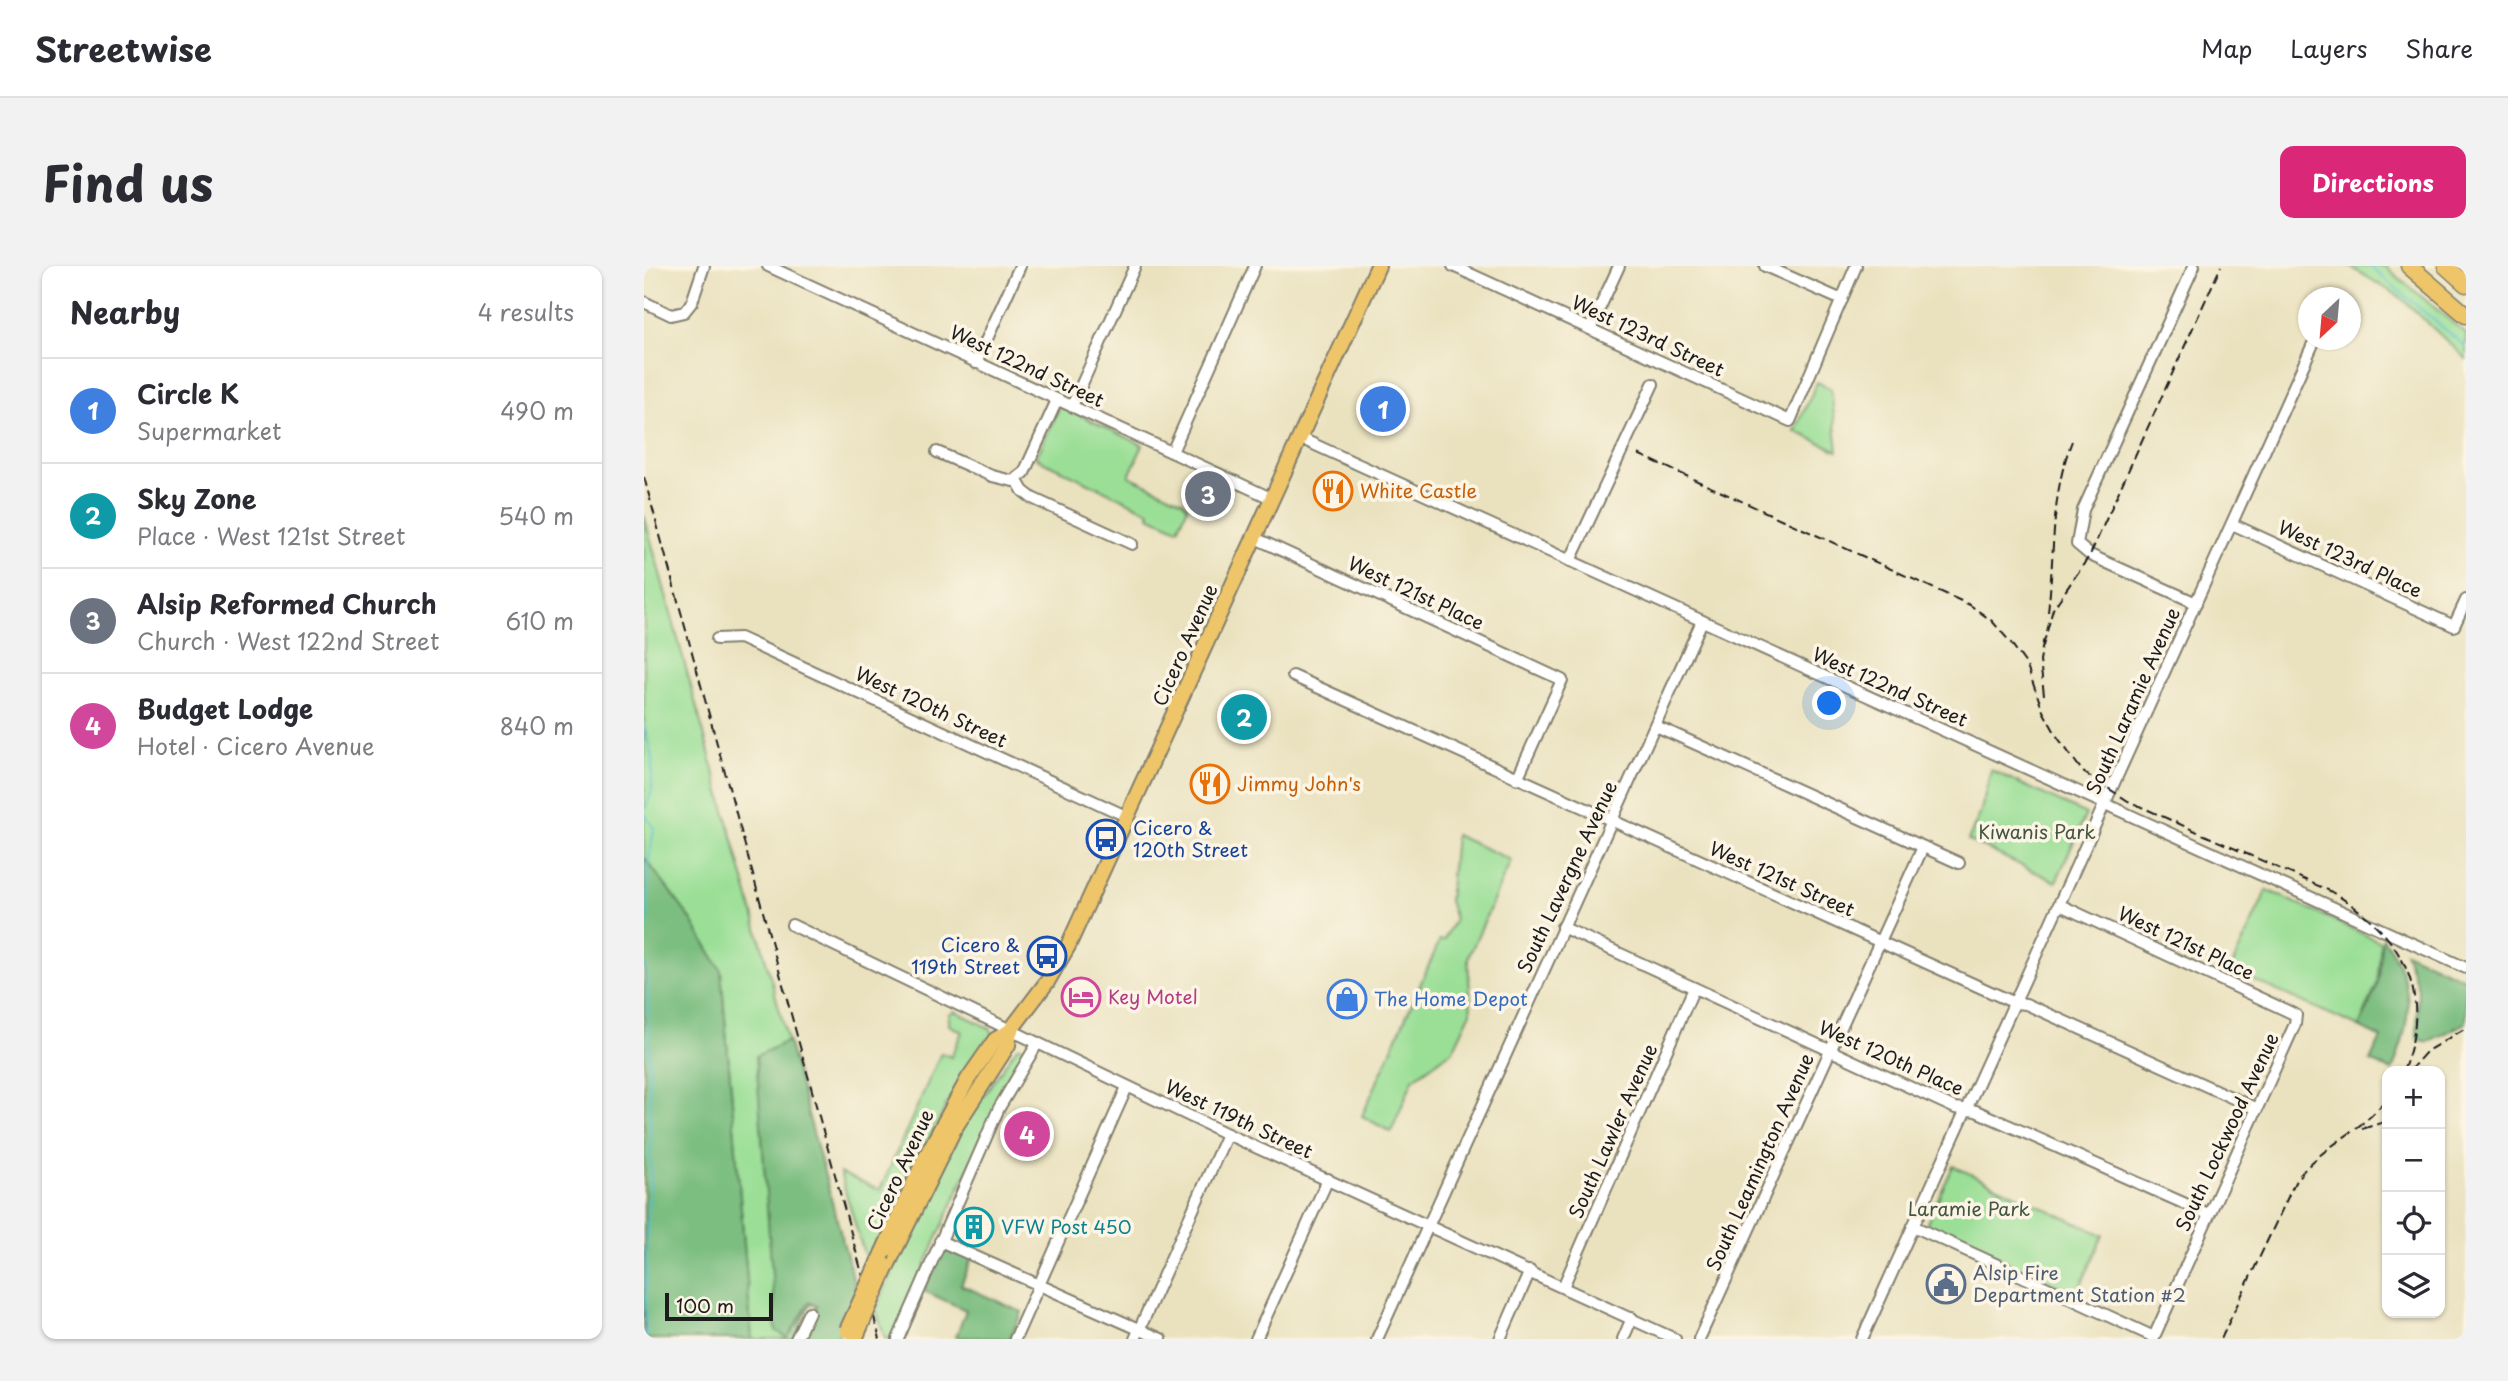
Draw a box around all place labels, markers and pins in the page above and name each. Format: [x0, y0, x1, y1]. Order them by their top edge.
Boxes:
pin: 1 [1360, 383, 1406, 435]
pin: 3 [1185, 468, 1231, 520]
restaurant icon: White Castle [1312, 470, 1354, 512]
place label: White Castle [1360, 476, 1477, 504]
pin: 2 [1221, 691, 1267, 743]
restaurant icon: Jimmy John's [1189, 763, 1231, 805]
place label: Jimmy John's [1237, 769, 1361, 797]
place label: Cicero & 120th Street [1133, 813, 1248, 863]
bus stop icon: Cicero & 120th Street [1085, 818, 1127, 860]
place label: Cicero & 119th Street [911, 930, 1020, 980]
bus stop icon: Cicero & 119th Street [1026, 935, 1068, 977]
hotel icon: Key Motel [1060, 976, 1102, 1018]
shop icon: The Home Depot [1326, 978, 1368, 1020]
place label: Key Motel [1108, 982, 1198, 1010]
place label: The Home Depot [1374, 984, 1528, 1012]
pin: 4 [1004, 1108, 1050, 1160]
building icon: VFW Post 450 [953, 1206, 995, 1248]
place label: VFW Post 450 [1001, 1212, 1132, 1240]
place label: Alsip Fire Department Station #2 [1973, 1258, 2186, 1308]
public building icon: Alsip Fire Department Station #2 [1925, 1263, 1967, 1305]

